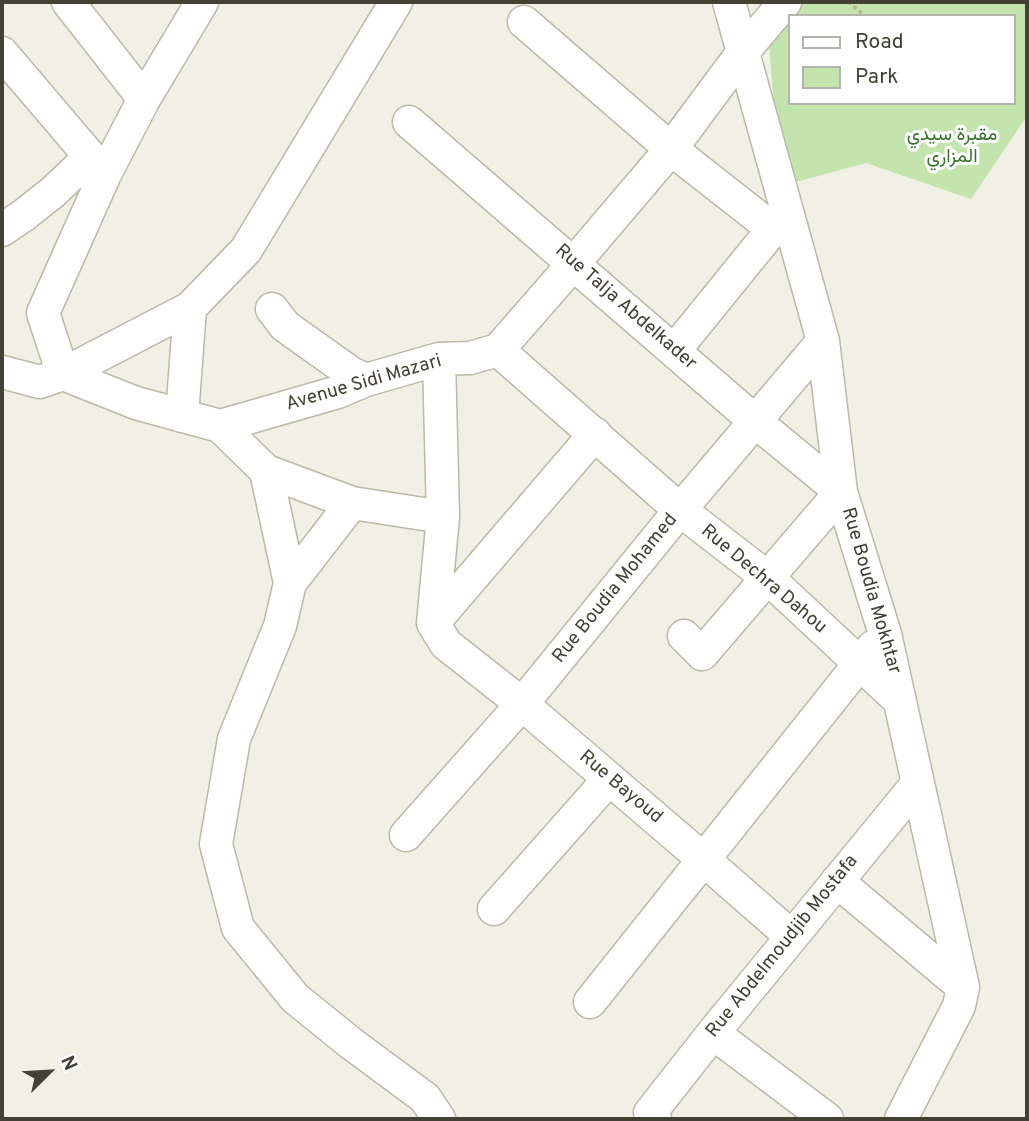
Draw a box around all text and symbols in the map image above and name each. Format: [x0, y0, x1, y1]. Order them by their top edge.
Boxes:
legend [788, 14, 1015, 105]
text: Road [855, 29, 904, 56]
text: Park [855, 64, 898, 91]
park label: مقبرة سيدي المزاري [907, 125, 997, 169]
street label: Rue Talja Abdelkader [549, 240, 701, 376]
street label: Avenue Sidi Mazari [284, 351, 444, 417]
street label: Rue Boudia Mokhtar [835, 505, 905, 677]
street label: Rue Boudia Mohamed [549, 510, 683, 668]
street label: Rue Dechra Dahou [695, 521, 831, 639]
street label: Rue Bayoud [574, 746, 666, 830]
street label: Rue Abdelmoudjib Mostafa [702, 851, 864, 1043]
north arrow [14, 1037, 84, 1107]
text: N [54, 1052, 82, 1075]

